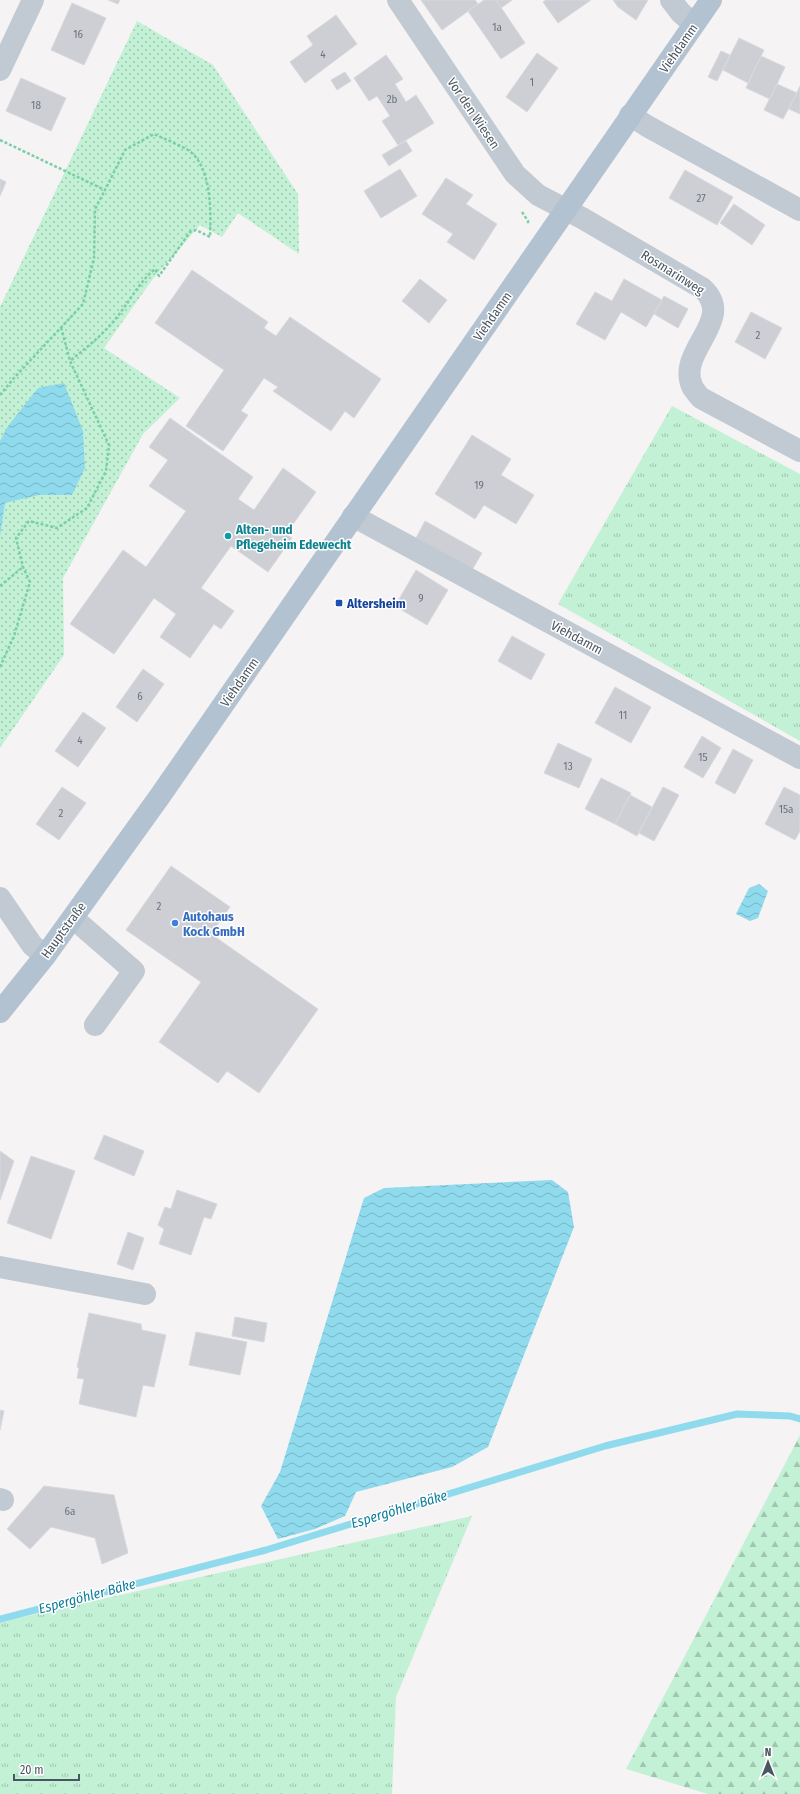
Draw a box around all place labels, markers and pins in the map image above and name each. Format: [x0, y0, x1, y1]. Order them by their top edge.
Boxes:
place label: Alten- und Pflegeheim Edewecht [235, 522, 352, 552]
marker: Alten- und Pflegeheim Edewecht [223, 531, 233, 541]
place label: Altersheim [346, 596, 406, 611]
marker: Altersheim [334, 598, 344, 608]
place label: Autohaus Kock GmbH [182, 909, 245, 939]
marker: Autohaus Kock GmbH [170, 918, 180, 928]

